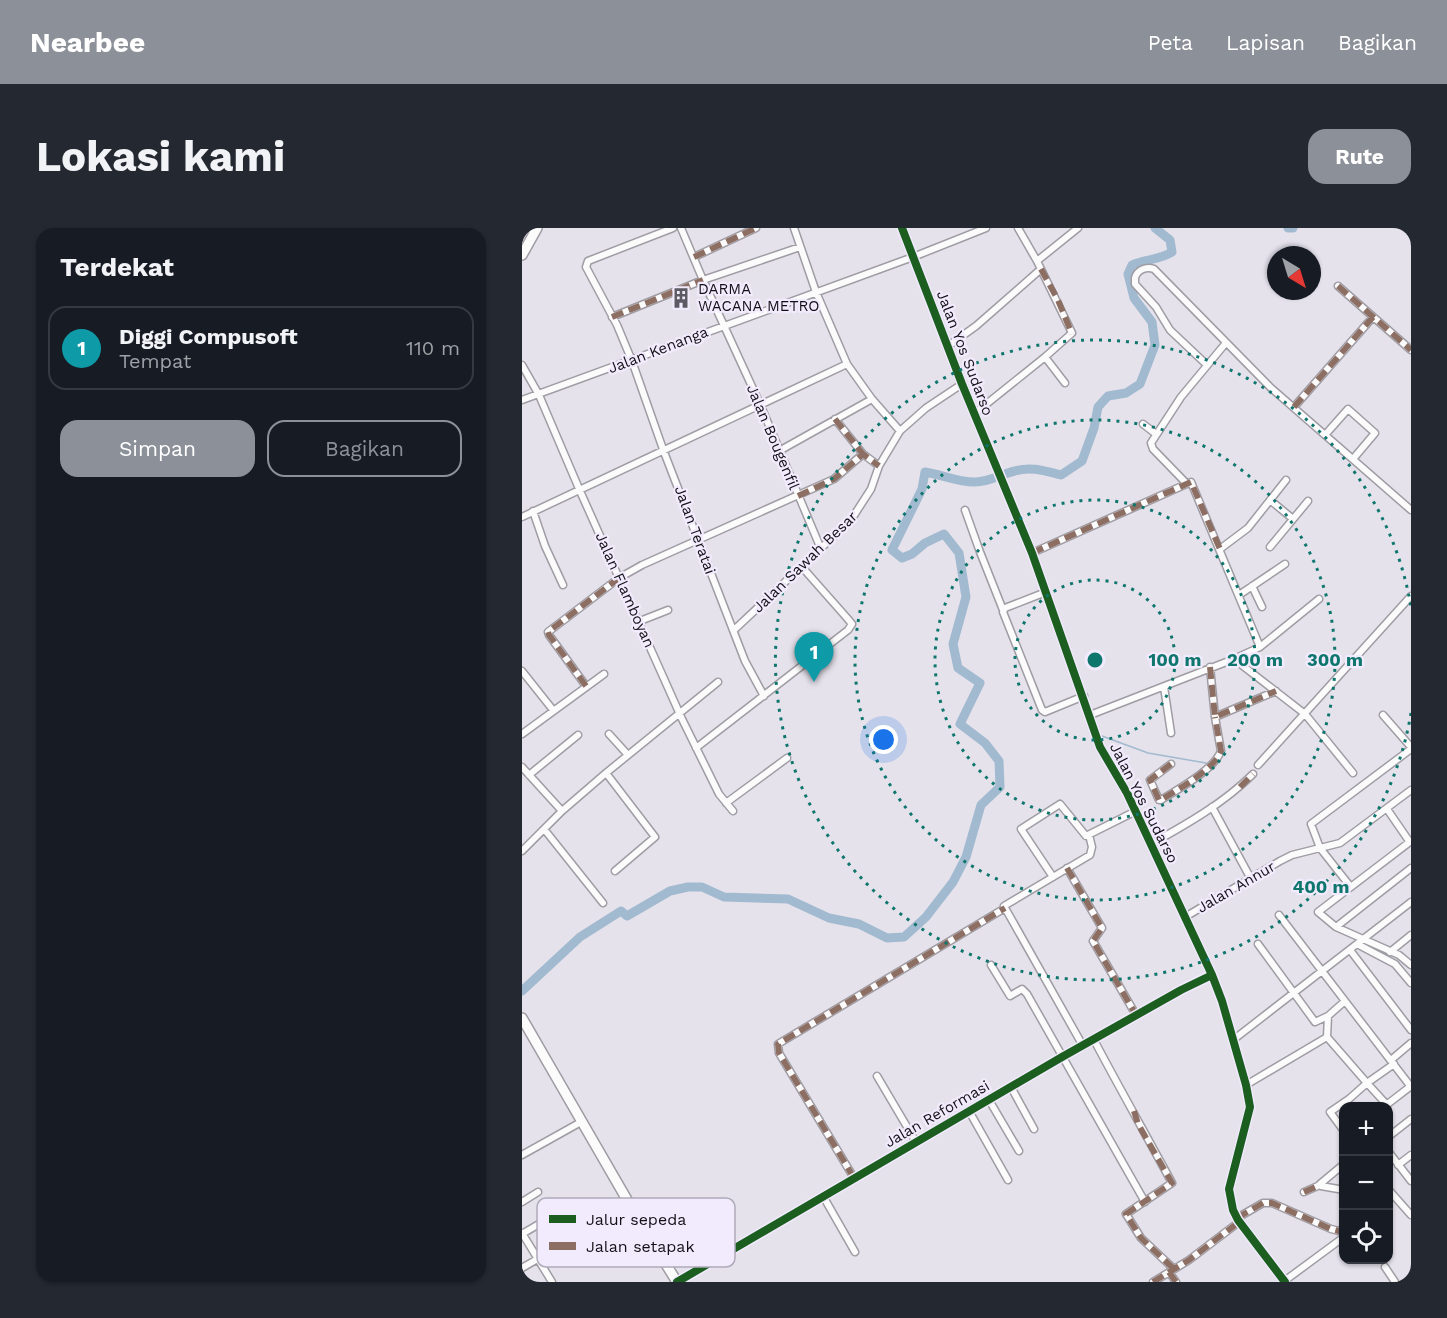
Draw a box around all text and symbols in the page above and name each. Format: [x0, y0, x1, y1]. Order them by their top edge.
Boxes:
text: Nearbee [30, 26, 145, 59]
text: Peta [1148, 30, 1193, 55]
text: Lapisan [1226, 30, 1305, 55]
text: Bagikan [1338, 30, 1417, 55]
button: Rute [1308, 129, 1411, 184]
text: Lokasi kami [36, 132, 285, 181]
north arrow [1267, 246, 1321, 300]
text: Terdekat [60, 252, 174, 282]
place label: DARMA WACANA METRO [698, 280, 820, 315]
building icon: DARMA WACANA METRO [669, 286, 693, 310]
street label: Jalan Yos Sudarso [933, 288, 997, 418]
street label: Jalan Kenanga [605, 322, 711, 377]
text: Diggi Compusoft [119, 324, 298, 349]
text: 1 [77, 336, 86, 360]
text: 110 m [406, 336, 460, 360]
text: Tempat [119, 349, 191, 373]
street label: Jalan Bougenfil [743, 382, 803, 493]
button: Simpan [60, 420, 255, 477]
button: Bagikan [267, 420, 462, 477]
street label: Jalan Teratai [671, 483, 719, 577]
street label: Jalan Sawah Besar [749, 508, 861, 616]
street label: Jalan Flamboyan [592, 530, 658, 650]
pin: 1 [794, 632, 834, 682]
text: 100 m [1148, 649, 1202, 670]
text: 200 m [1227, 649, 1283, 670]
text: 300 m [1307, 649, 1363, 670]
centre of rings [1085, 650, 1105, 670]
your location [869, 725, 898, 754]
street label: Jalan Yos Sudarso [1106, 740, 1182, 866]
street label: Jalan Annur [1194, 857, 1278, 917]
text: 400 m [1293, 876, 1349, 897]
street label: Jalan Reformasi [881, 1077, 993, 1151]
map controls [1339, 1102, 1393, 1264]
button: + [1339, 1102, 1393, 1156]
button: − [1339, 1156, 1393, 1210]
legend [537, 1198, 735, 1267]
text: Jalur sepeda [586, 1210, 686, 1229]
button: locate [1339, 1210, 1393, 1264]
text: Jalan setapak [586, 1237, 694, 1256]

